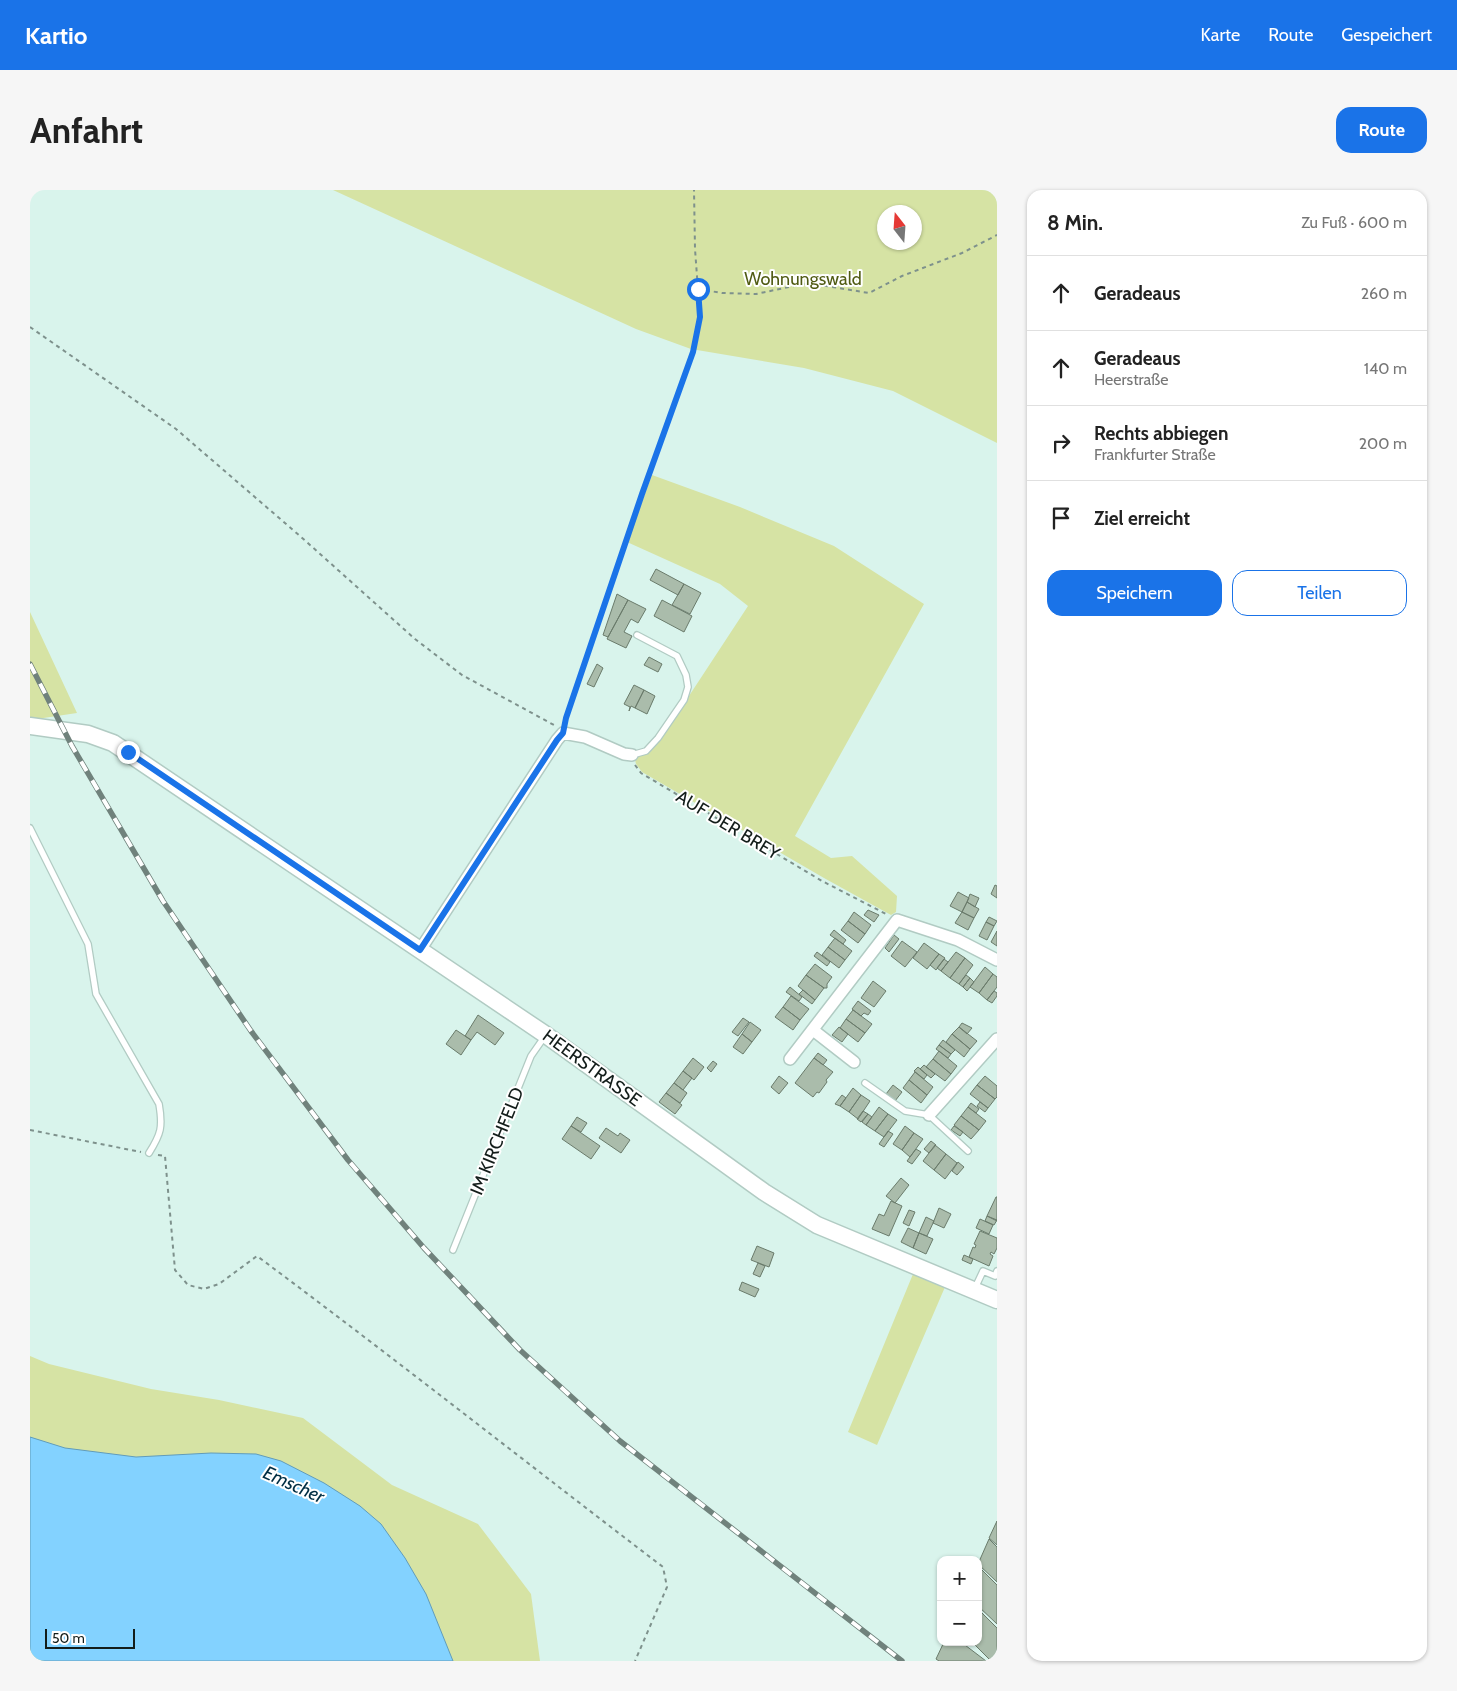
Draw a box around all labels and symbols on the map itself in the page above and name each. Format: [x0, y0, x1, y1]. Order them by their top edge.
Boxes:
north arrow [877, 205, 922, 250]
park label: Wohnungswald [744, 268, 862, 290]
route start [687, 278, 710, 301]
route end [117, 741, 140, 764]
street label: AUF DER BREY [672, 785, 785, 865]
street label: HEERSTRASSE [538, 1025, 646, 1111]
street label: IM KIRCHFELD [465, 1084, 529, 1198]
water label: Emscher [260, 1461, 329, 1509]
scale bar [45, 1626, 135, 1649]

